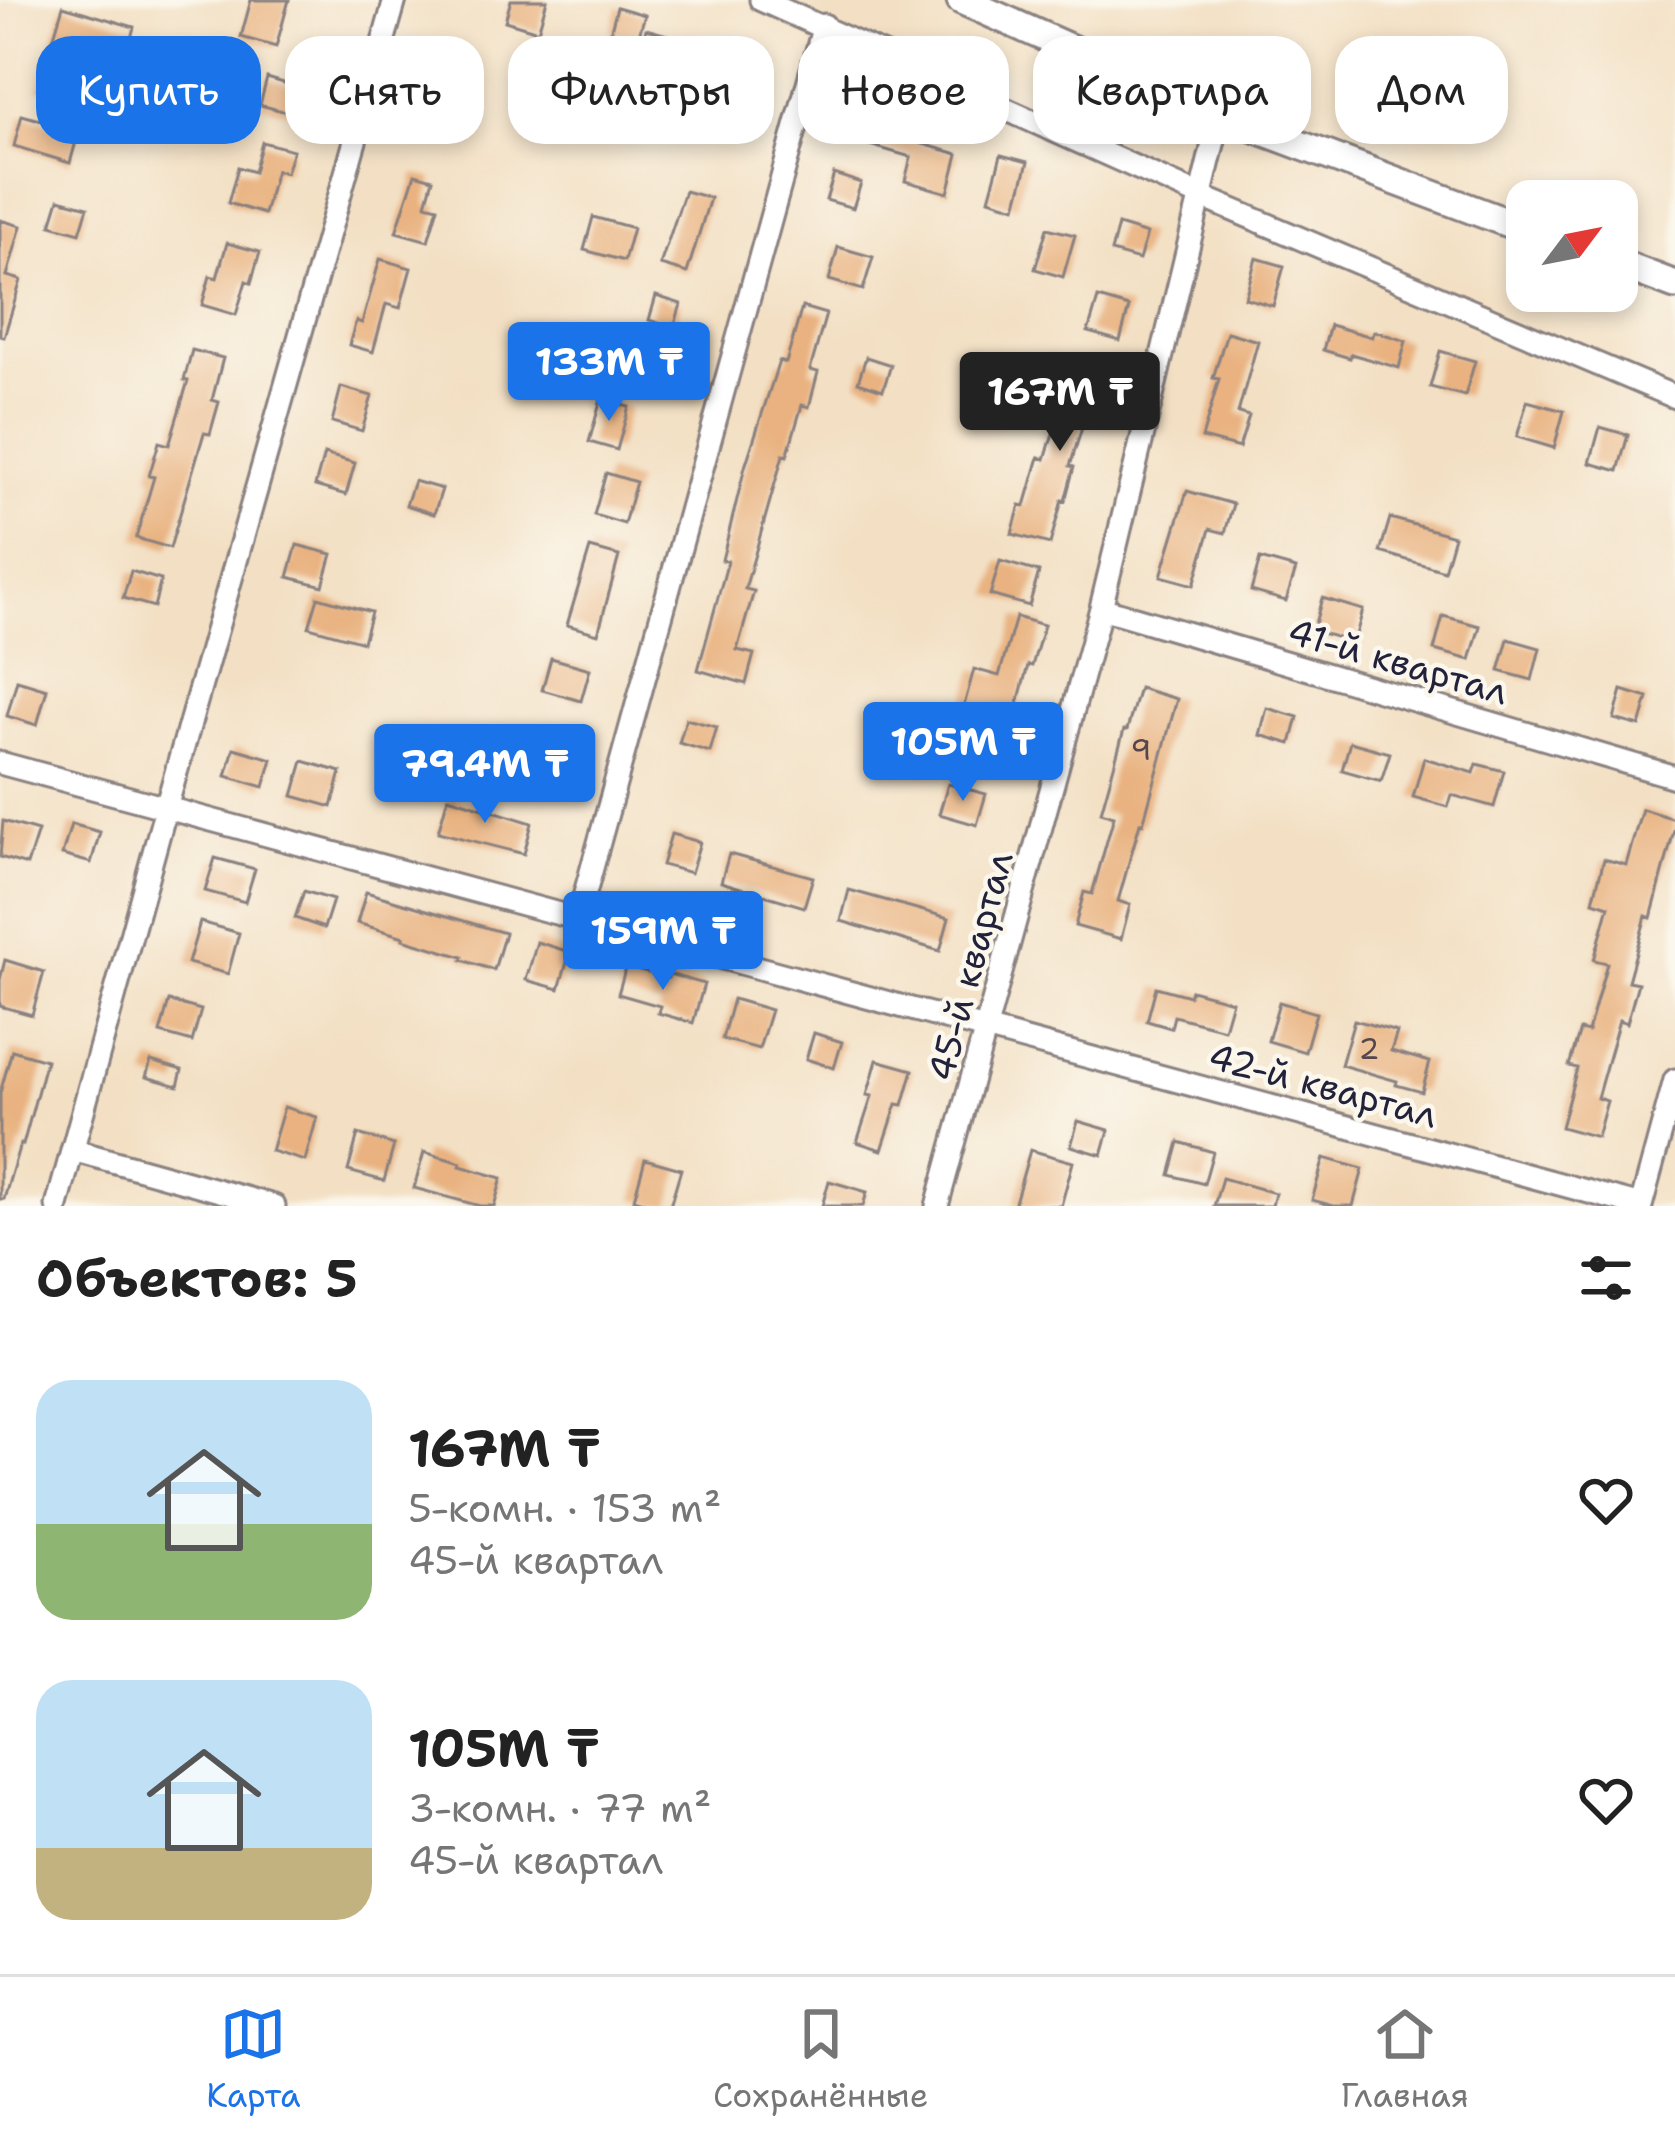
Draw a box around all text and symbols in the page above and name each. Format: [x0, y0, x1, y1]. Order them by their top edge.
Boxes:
chip: Купить [36, 36, 261, 144]
chip: Снять [285, 36, 484, 144]
chip: Фильтры [508, 36, 774, 144]
chip: Новое [798, 36, 1009, 144]
chip: Квартира [1033, 36, 1311, 144]
chip: Дом [1335, 36, 1508, 144]
north arrow [1506, 180, 1638, 312]
map controls [1506, 180, 1638, 312]
pin: 133M ₸ [511, 322, 707, 424]
text: 133M ₸ [535, 335, 683, 387]
pin: 167M ₸ [962, 352, 1158, 454]
text: 167M ₸ [987, 365, 1133, 417]
street label: 41-й квартал [1282, 607, 1514, 716]
pin: 105M ₸ [865, 702, 1061, 804]
text: 105M ₸ [890, 715, 1036, 767]
pin: 79.4M ₸ [374, 724, 596, 826]
house number: 9 [1131, 729, 1152, 770]
text: 79.4M ₸ [401, 737, 569, 789]
street label: 45-й квартал [916, 846, 1025, 1086]
pin: 159M ₸ [565, 891, 761, 993]
text: 159M ₸ [590, 904, 736, 956]
house number: 2 [1359, 1028, 1380, 1069]
street label: 42-й квартал [1203, 1031, 1443, 1140]
text: Объектов: 5 [36, 1244, 358, 1312]
icon: filters [1573, 1245, 1639, 1311]
text: 167M ₸ [408, 1414, 600, 1482]
icon: home [132, 1428, 276, 1572]
icon: heart [1573, 1467, 1639, 1533]
text: 5-комн. · 153 m² [408, 1482, 721, 1534]
text: 45-й квартал [408, 1534, 663, 1586]
text: 105M ₸ [408, 1714, 599, 1782]
icon: home [132, 1728, 276, 1872]
icon: heart [1573, 1767, 1639, 1833]
text: 3-комн. · 77 m² [408, 1782, 712, 1834]
text: 45-й квартал [408, 1834, 663, 1886]
tab: Карта [206, 2001, 301, 2118]
tab: Сохранённые [713, 2001, 929, 2118]
tab: Главная [1341, 2001, 1469, 2118]

